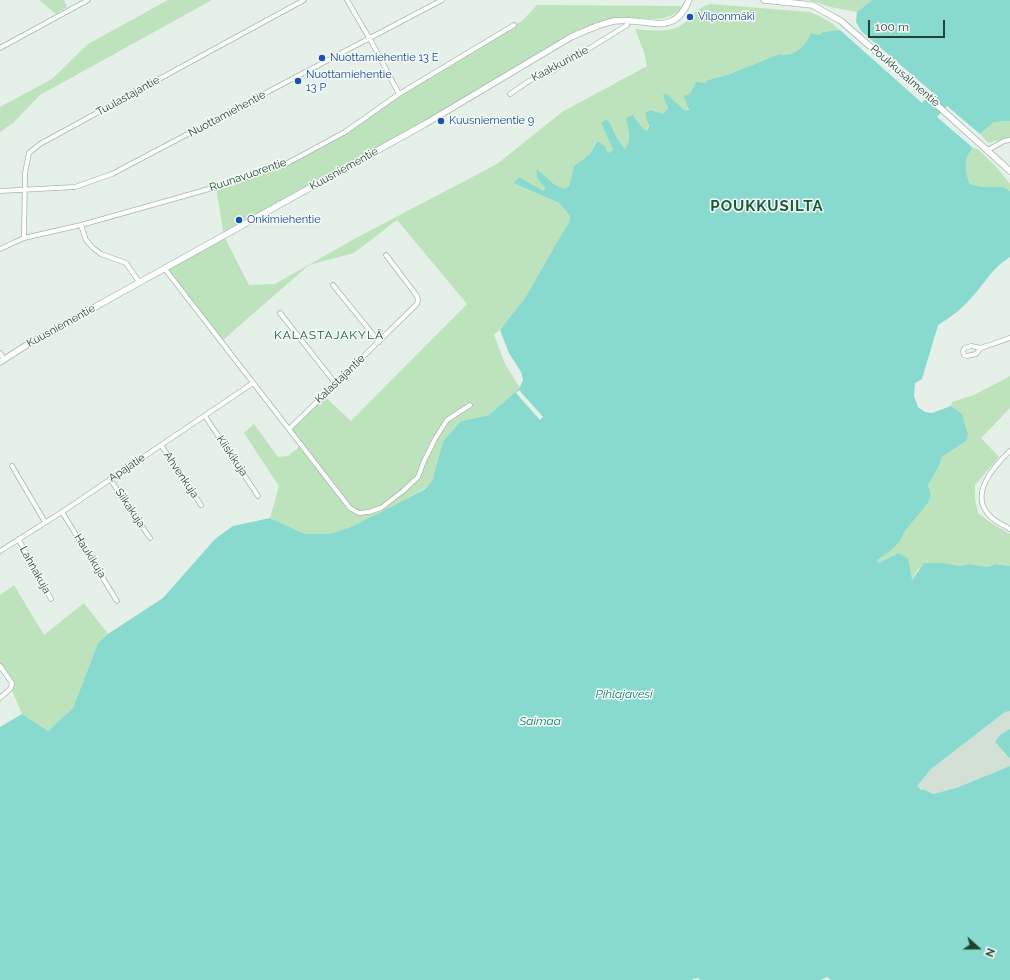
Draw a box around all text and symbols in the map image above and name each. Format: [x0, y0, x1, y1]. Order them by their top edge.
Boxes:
place label: Vilponmäki [698, 10, 755, 24]
marker: Vilponmäki [685, 12, 695, 22]
scale bar [870, 12, 947, 38]
text: 100 m [875, 20, 909, 34]
street label: Poukkusalmentie [868, 42, 942, 110]
street label: Kaakkurintie [529, 44, 591, 84]
place label: Nuottamiehentie 13 E [330, 51, 438, 65]
marker: Nuottamiehentie 13 E [317, 53, 327, 63]
place label: Nuottamiehentie 13 P [306, 68, 392, 94]
street label: Tuulastajantie [94, 73, 162, 119]
marker: Nuottamiehentie 13 P [293, 76, 303, 86]
street label: Nuottamiehentie [186, 88, 268, 140]
place label: Kuusniementie 9 [449, 114, 534, 128]
marker: Kuusniementie 9 [436, 116, 446, 126]
street label: Kuusniementie [308, 145, 380, 193]
street label: Ruunavuorentie [208, 156, 288, 194]
district label: POUKKUSILTA [710, 197, 824, 215]
place label: Onkimiehentie [247, 213, 321, 227]
marker: Onkimiehentie [234, 215, 244, 225]
street label: Kuusniementie [25, 302, 97, 350]
district label: KALASTAJAKYLÄ [274, 328, 384, 342]
street label: Kalastajantie [312, 352, 368, 406]
street label: Kiiskikuja [214, 433, 250, 479]
street label: Ahvenkuja [161, 449, 201, 501]
street label: Apajatie [106, 451, 148, 485]
street label: Siikakuja [112, 486, 148, 530]
street label: Haukikuja [71, 531, 109, 581]
street label: Lahnakuja [17, 544, 53, 596]
water label: Pihlajavesi [596, 687, 652, 701]
water label: Saimaa [519, 714, 561, 728]
north arrow [958, 928, 998, 968]
text: N [982, 946, 997, 959]

